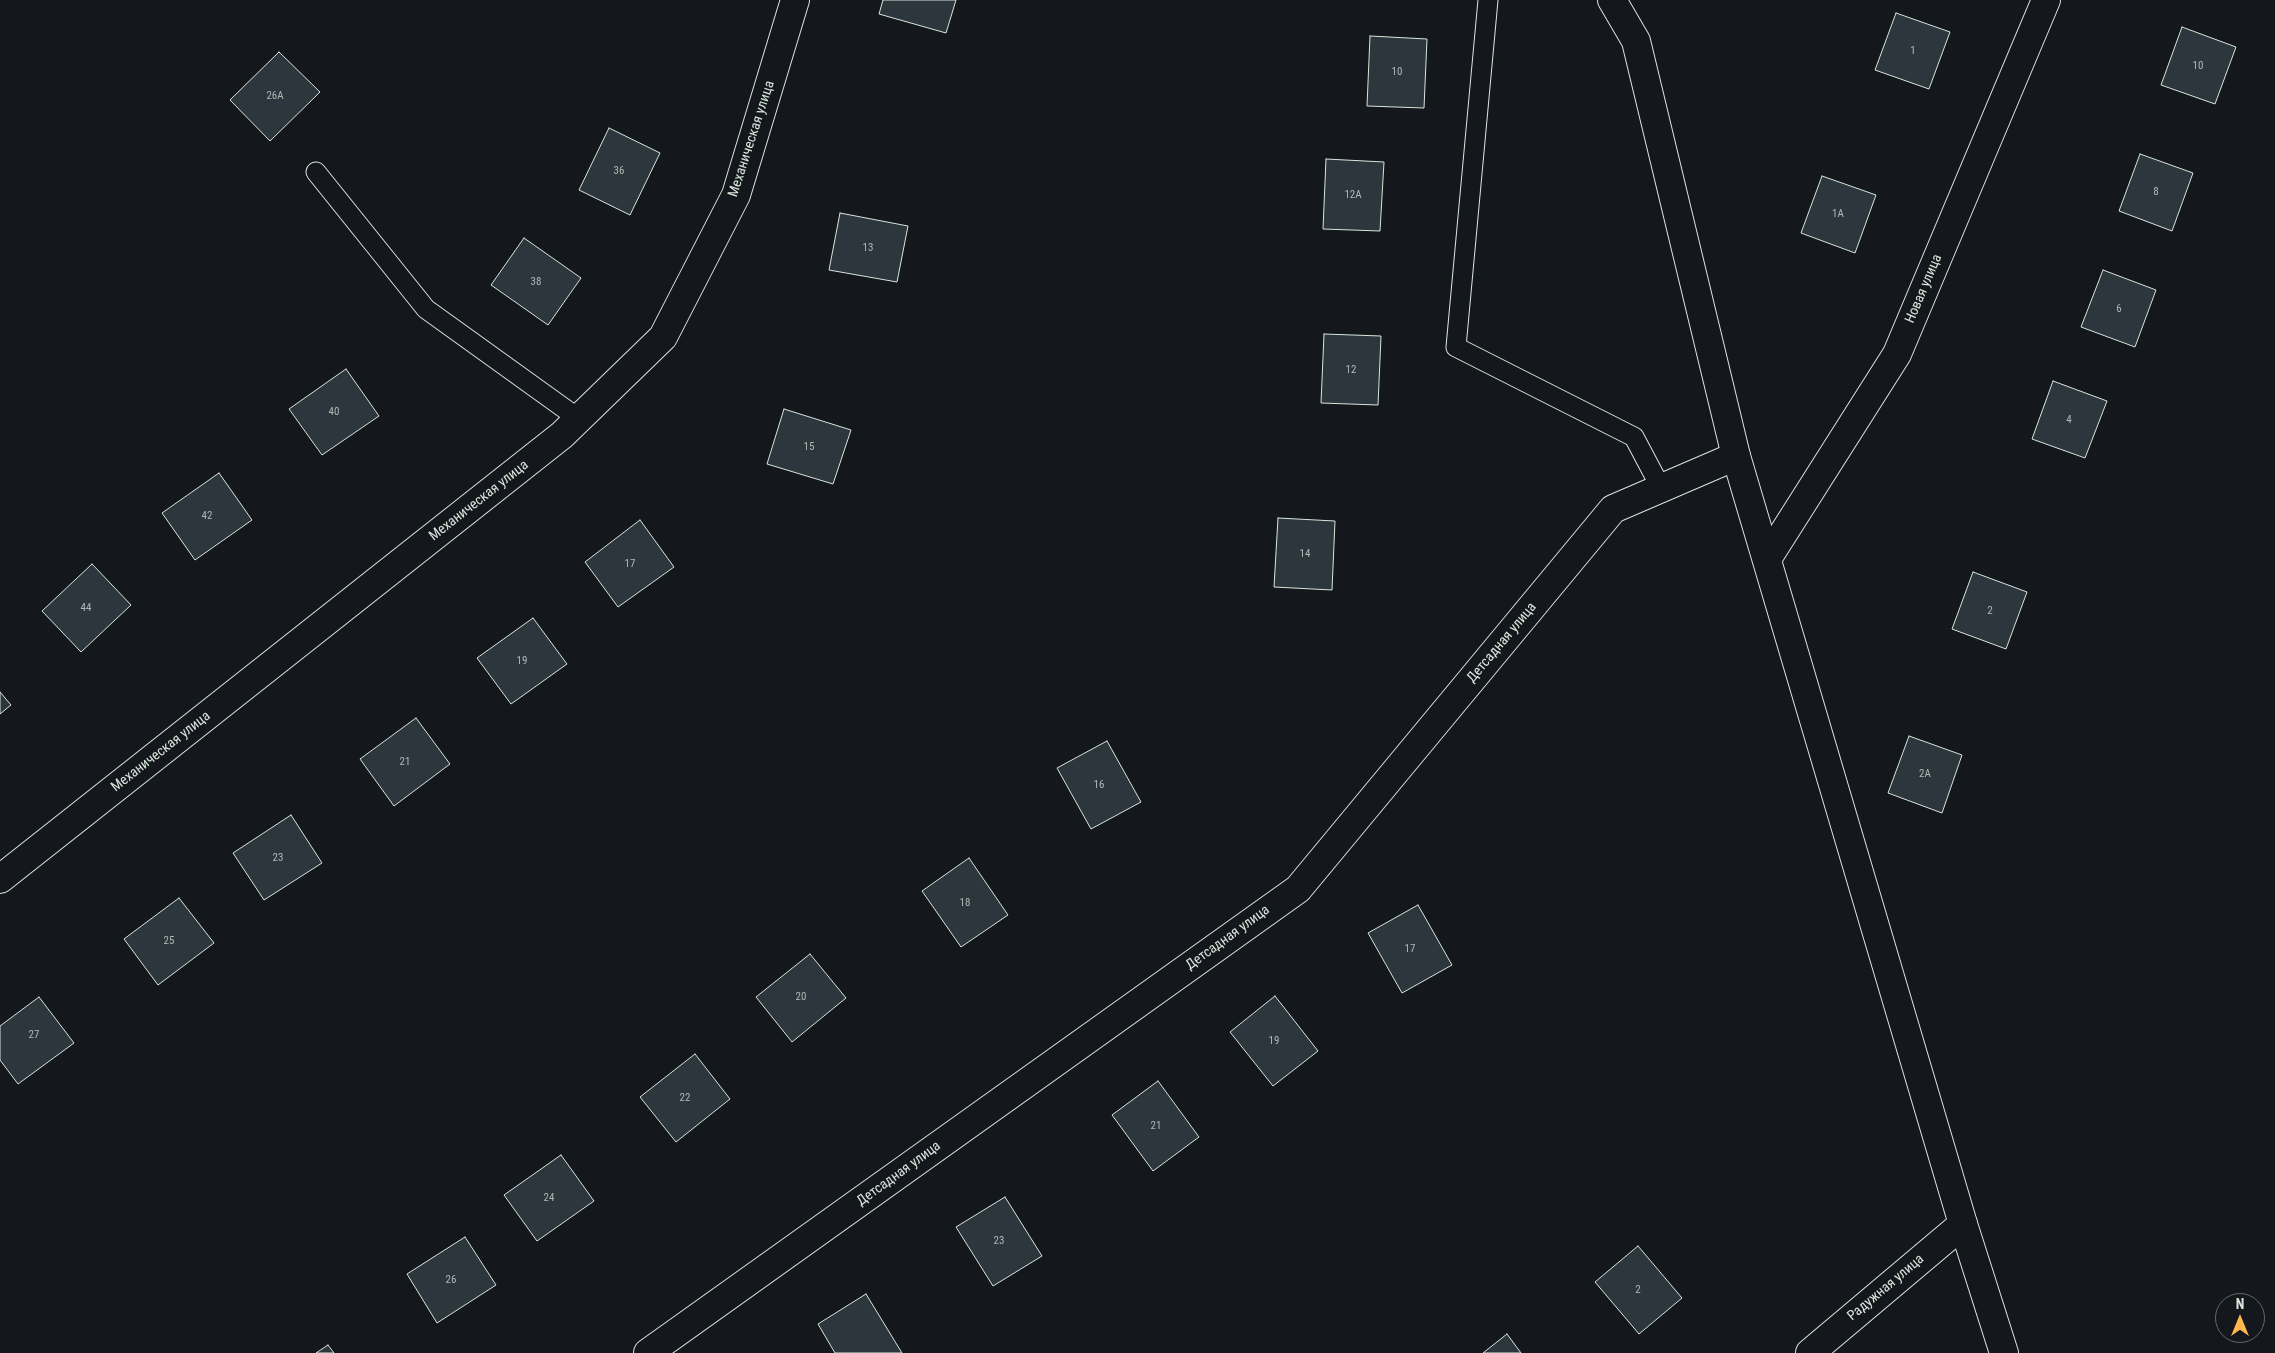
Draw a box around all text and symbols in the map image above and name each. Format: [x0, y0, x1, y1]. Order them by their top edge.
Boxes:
house number: 1 [1910, 44, 1916, 58]
house number: 10 [2193, 59, 2203, 73]
house number: 10 [1392, 65, 1402, 79]
street label: Механическая улица [725, 79, 779, 199]
house number: 26А [266, 89, 284, 103]
house number: 36 [614, 164, 624, 178]
house number: 8 [2153, 185, 2159, 199]
house number: 12А [1344, 188, 1362, 202]
house number: 1А [1832, 207, 1844, 221]
house number: 13 [863, 241, 873, 255]
street label: Новая улица [1902, 252, 1946, 326]
house number: 38 [531, 275, 541, 289]
house number: 6 [2116, 302, 2122, 316]
house number: 12 [1346, 363, 1356, 377]
house number: 40 [329, 405, 339, 419]
house number: 4 [2066, 413, 2072, 427]
house number: 15 [804, 440, 814, 454]
street label: Механическая улица [426, 457, 532, 545]
house number: 42 [202, 509, 212, 523]
house number: 14 [1300, 547, 1310, 561]
house number: 17 [625, 557, 635, 571]
street label: Детсадная улица [1464, 599, 1540, 687]
house number: 44 [81, 601, 91, 615]
house number: 2 [1987, 604, 1993, 618]
house number: 19 [517, 654, 527, 668]
street label: Механическая улица [108, 708, 214, 796]
house number: 21 [400, 755, 410, 769]
house number: 2А [1919, 767, 1931, 781]
house number: 16 [1094, 778, 1104, 792]
house number: 23 [273, 851, 283, 865]
house number: 18 [960, 896, 970, 910]
street label: Детсадная улица [1183, 902, 1273, 974]
house number: 25 [164, 934, 174, 948]
house number: 17 [1405, 942, 1415, 956]
house number: 20 [796, 990, 806, 1004]
house number: 27 [29, 1028, 39, 1042]
house number: 19 [1269, 1034, 1279, 1048]
house number: 22 [680, 1091, 690, 1105]
house number: 21 [1151, 1119, 1161, 1133]
street label: Детсадная улица [854, 1138, 944, 1210]
house number: 24 [544, 1191, 554, 1205]
house number: 23 [994, 1234, 1004, 1248]
street label: Радужная улица [1844, 1251, 1928, 1325]
house number: 26 [446, 1273, 456, 1287]
house number: 2 [1635, 1283, 1641, 1297]
north arrow [2215, 1293, 2265, 1343]
text: N [2236, 1296, 2244, 1312]

